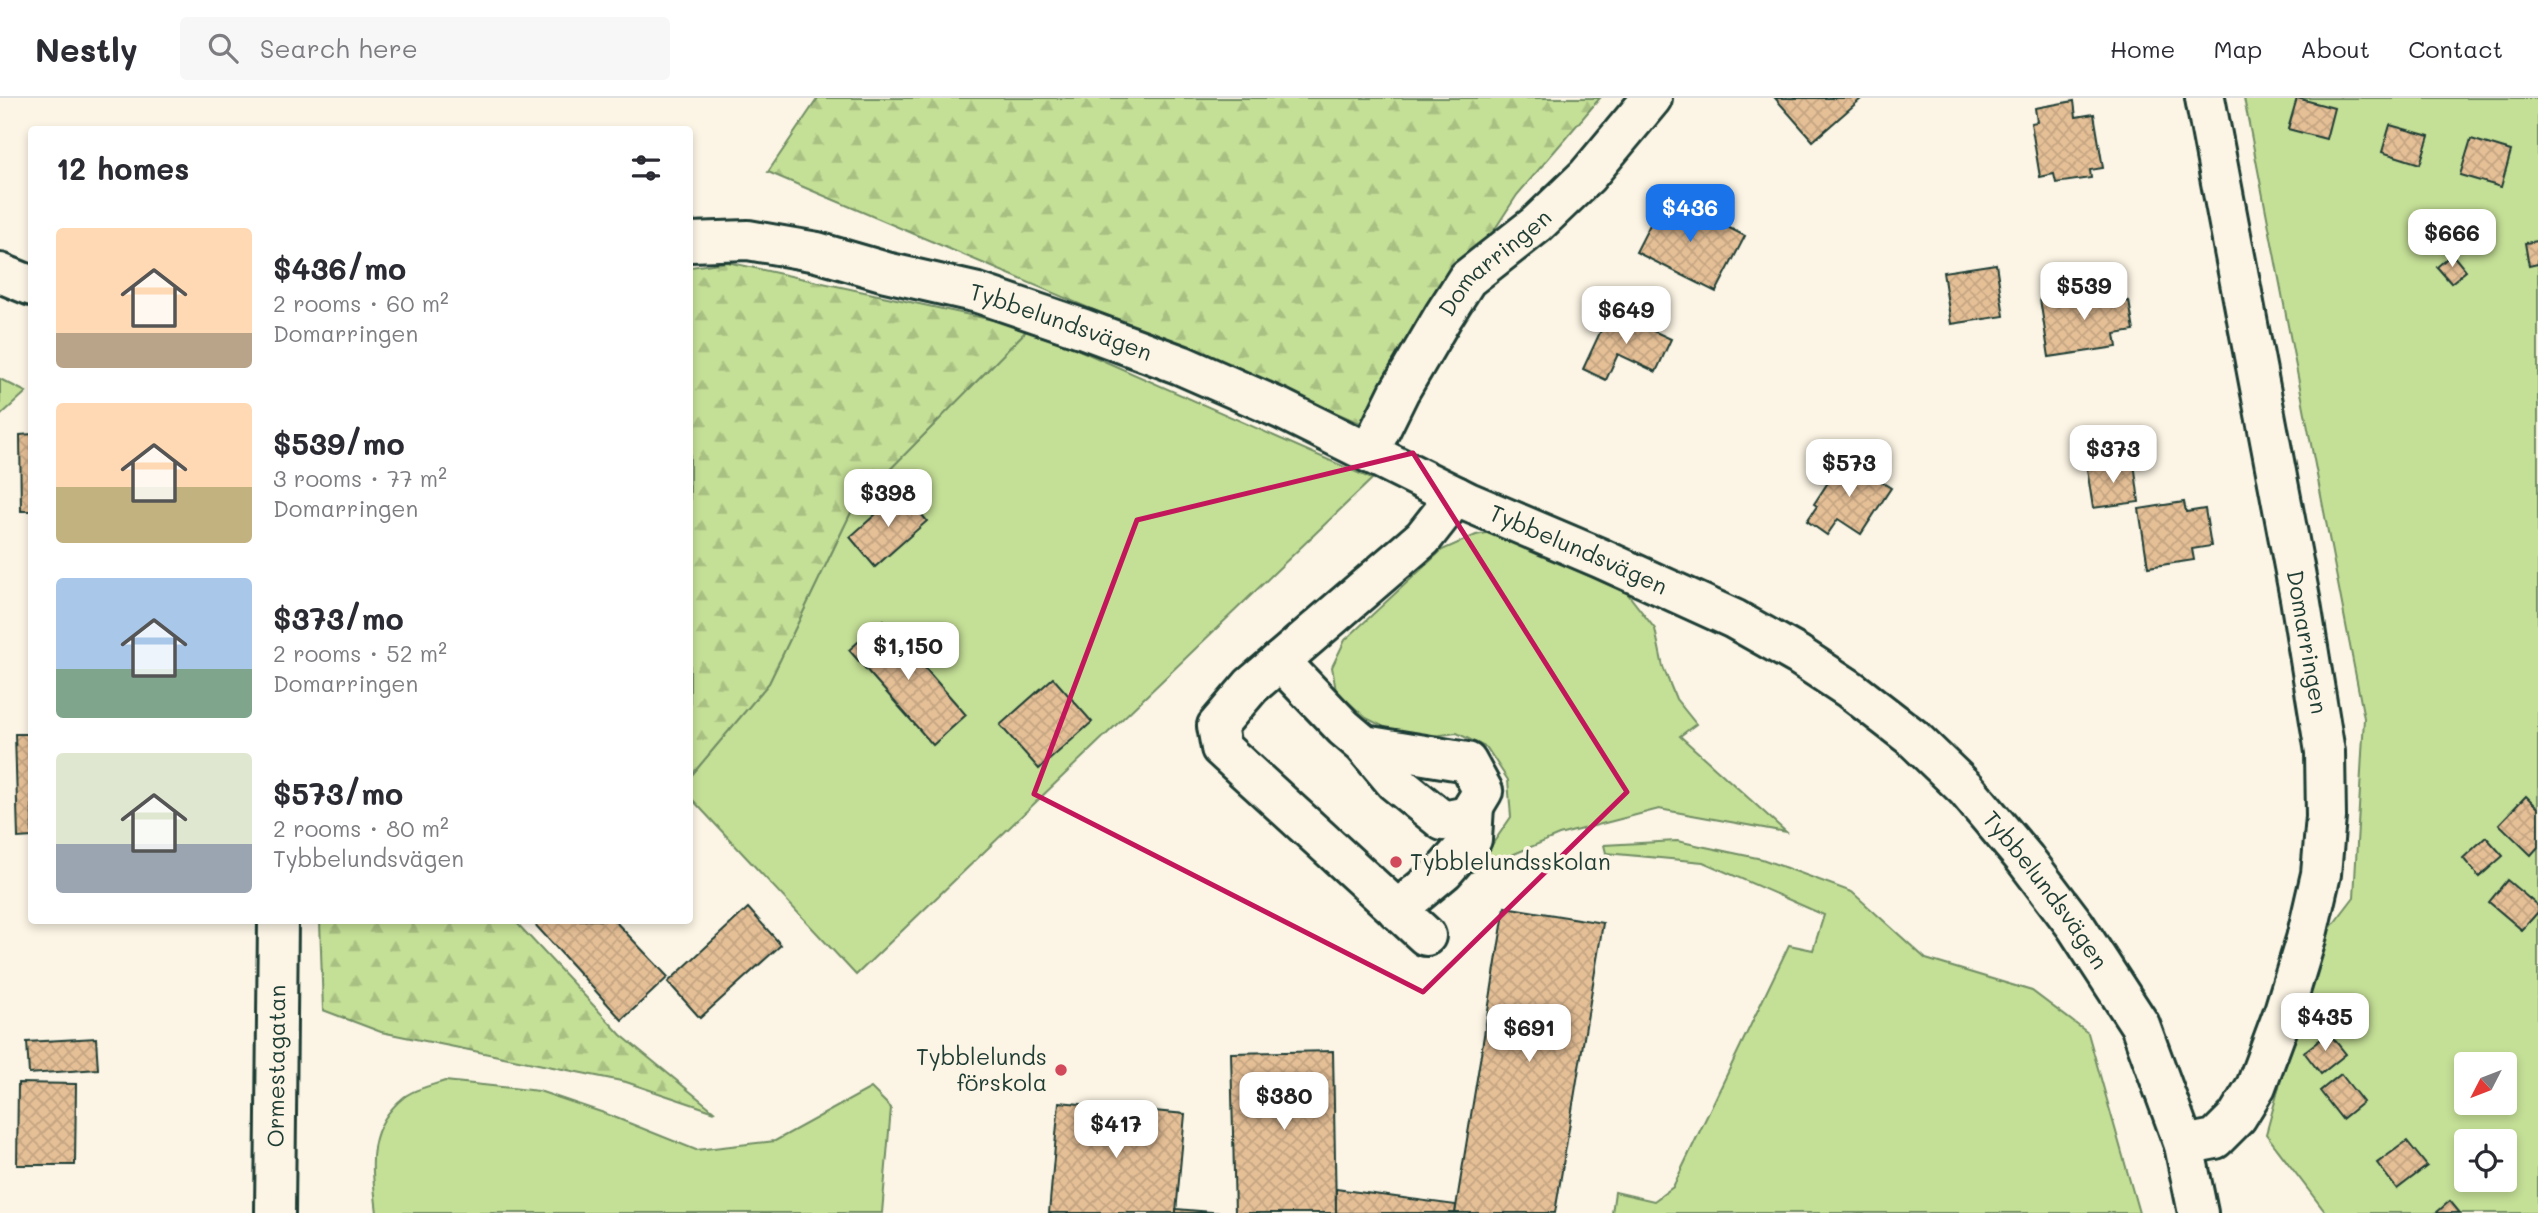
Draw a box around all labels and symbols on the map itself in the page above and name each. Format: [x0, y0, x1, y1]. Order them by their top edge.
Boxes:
pin: $436 [1649, 184, 1731, 244]
street label: Domarringen [1431, 202, 1557, 322]
pin: $666 [2411, 209, 2493, 269]
pin: $539 [2043, 262, 2125, 322]
street label: Tybbelundsvägen [967, 276, 1157, 367]
pin: $649 [1585, 286, 1667, 346]
pin: $373 [2072, 426, 2154, 485]
pin: $573 [1808, 440, 1890, 499]
pin: $398 [847, 470, 929, 529]
street label: Tybbelundsvägen [1485, 497, 1673, 601]
street label: Domarringen [2281, 568, 2335, 716]
pin: $1,150 [851, 622, 965, 682]
street label: Tybbelundsvägen [1977, 804, 2116, 975]
place label: Tybblelundsskolan [1410, 846, 1611, 876]
marker: Tybblelundsskolan [1388, 854, 1404, 870]
street label: Ormestagatan [260, 984, 291, 1148]
pin: $435 [2284, 993, 2366, 1053]
pin: $691 [1488, 1004, 1570, 1064]
place label: Tybblelunds förskola [916, 1041, 1047, 1097]
north arrow [2454, 1052, 2516, 1115]
marker: Tybblelunds förskola [1053, 1062, 1069, 1078]
pin: $380 [1243, 1072, 1325, 1132]
pin: $417 [1075, 1100, 1157, 1160]

